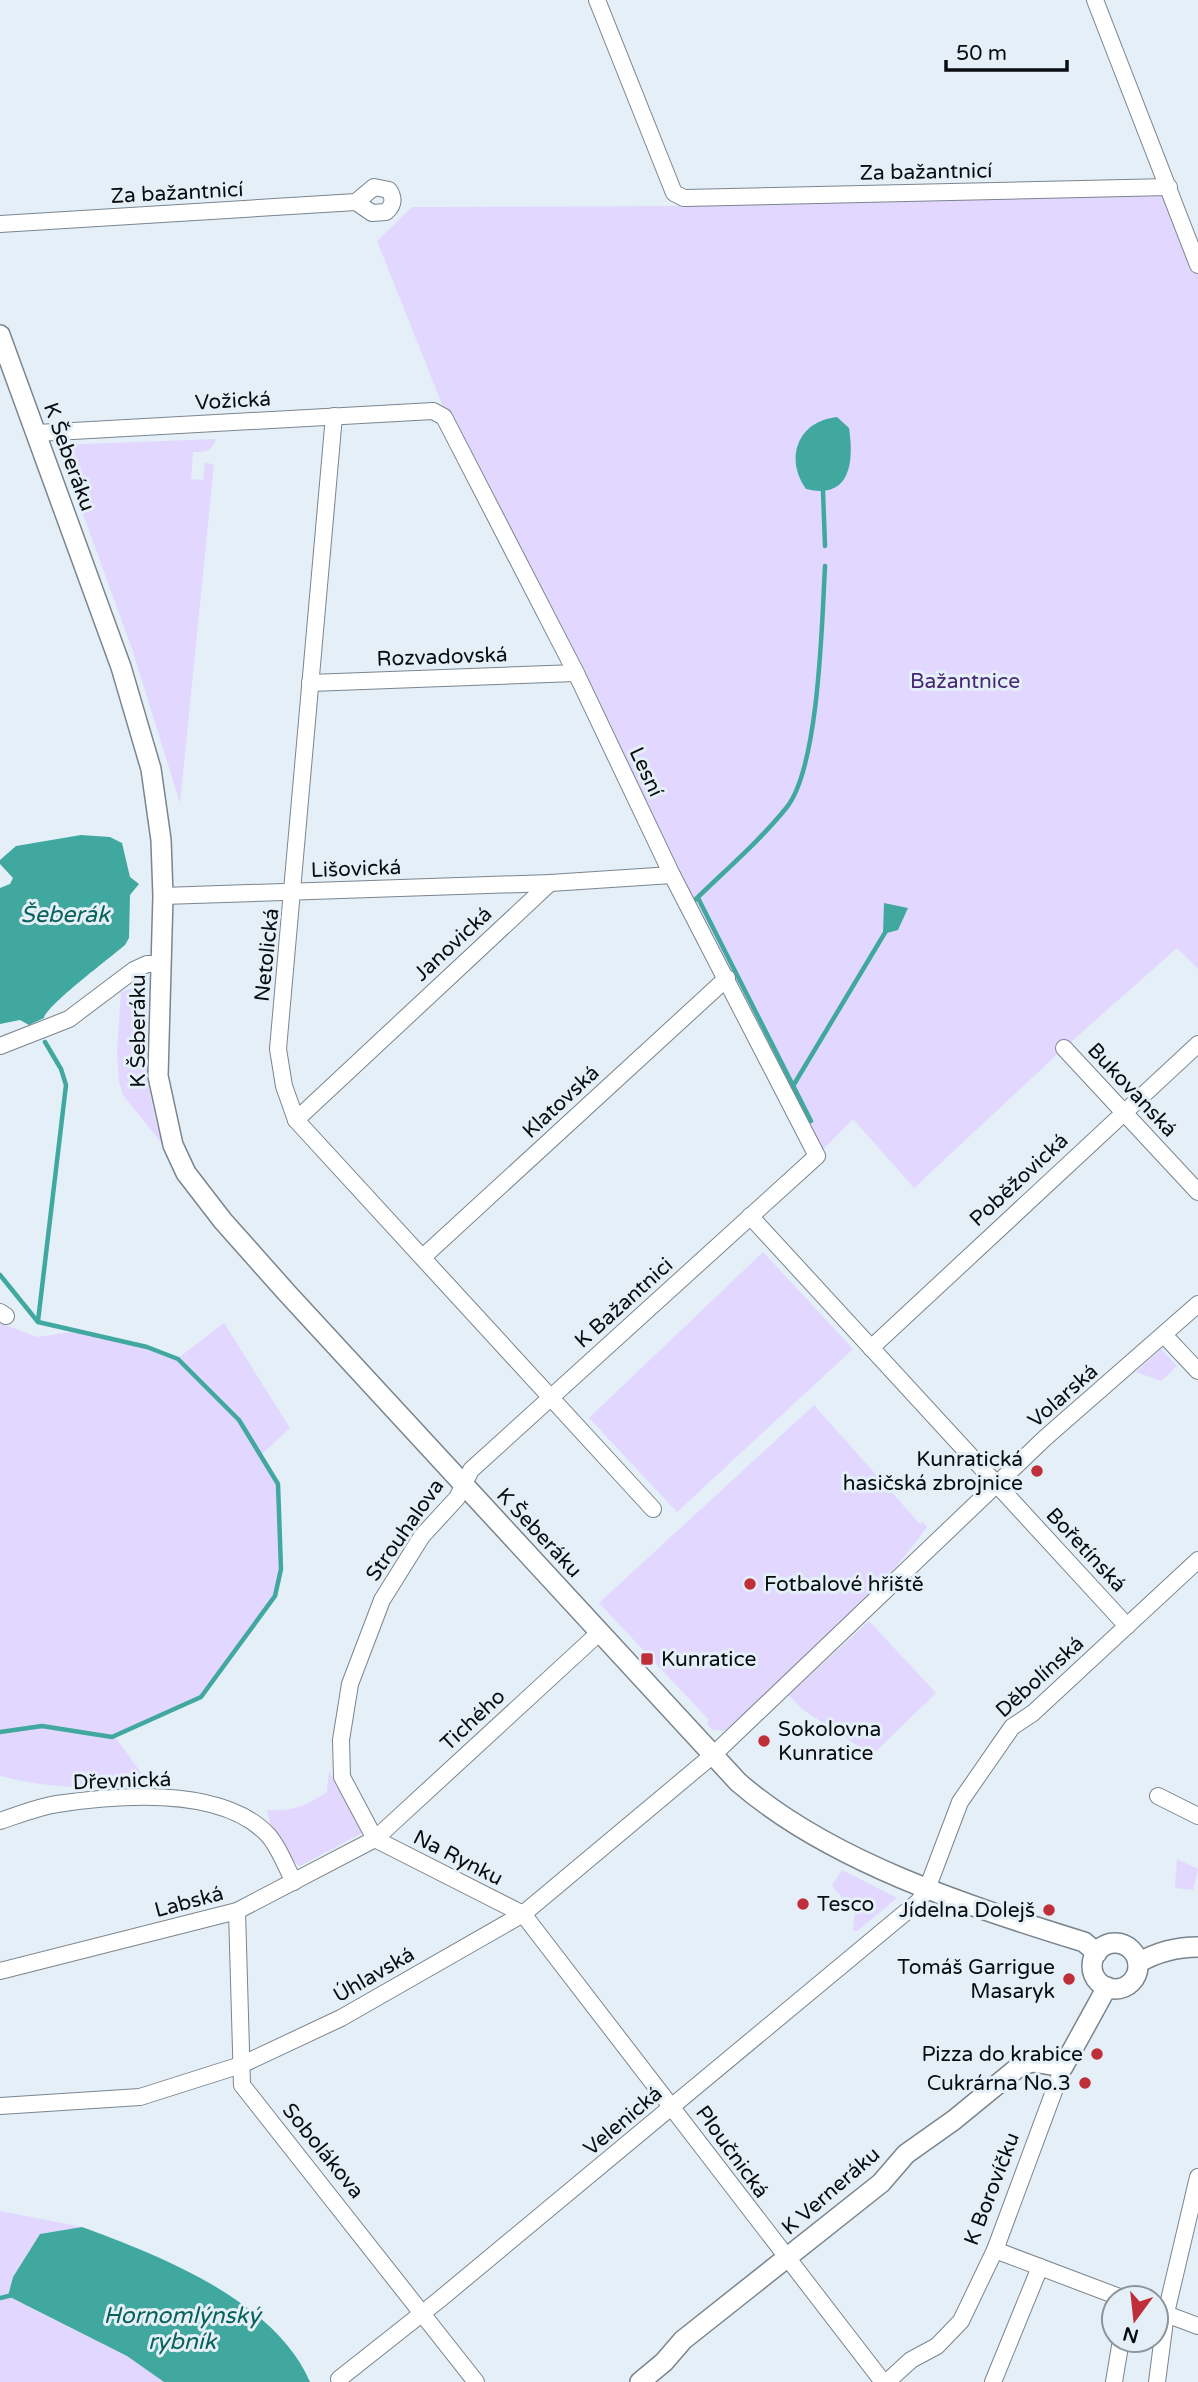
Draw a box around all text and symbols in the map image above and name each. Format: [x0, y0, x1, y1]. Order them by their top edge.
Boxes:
scale bar [946, 28, 1067, 72]
text: 50 m [956, 41, 1007, 66]
street label: Za bažantnicí [859, 158, 993, 186]
street label: Za bažantnicí [110, 177, 244, 209]
street label: Vožická [194, 387, 272, 415]
street label: K Šeberáku [38, 399, 100, 515]
street label: Rozvadovská [376, 642, 508, 672]
park label: Bažantnice [910, 669, 1020, 694]
street label: Lesní [624, 743, 668, 801]
street label: Lišovická [310, 855, 402, 883]
water label: Šeberák [21, 901, 111, 929]
street label: Janovická [409, 902, 497, 986]
street label: Netolická [250, 907, 284, 1003]
street label: K Šeberáku [126, 974, 151, 1088]
street label: Bukovanská [1082, 1038, 1182, 1142]
street label: Klatovská [518, 1060, 604, 1144]
street label: Poběžovická [965, 1128, 1073, 1232]
street label: K Bažantnici [570, 1253, 678, 1353]
street label: Volarská [1023, 1359, 1103, 1433]
place label: Kunratická hasičská zbrojnice [843, 1447, 1023, 1496]
marker: Kunratická hasičská zbrojnice [1029, 1463, 1045, 1479]
street label: Strouhalova [361, 1474, 449, 1586]
street label: K Šeberáku [491, 1483, 587, 1583]
street label: Bořetínská [1041, 1503, 1131, 1597]
place label: Fotbalové hřiště [764, 1572, 924, 1597]
marker: Fotbalové hřiště [742, 1576, 758, 1592]
street label: Děbolínská [991, 1631, 1089, 1723]
place label: Kunratice [661, 1647, 757, 1672]
marker: Kunratice [639, 1651, 655, 1667]
street label: Tichého [436, 1684, 510, 1756]
place label: Sokolovna Kunratice [778, 1717, 881, 1766]
marker: Sokolovna Kunratice [756, 1733, 772, 1749]
street label: Dřevnická [72, 1767, 172, 1795]
street label: Na Rynku [409, 1825, 507, 1891]
street label: Labská [152, 1881, 226, 1923]
place label: Tesco [817, 1892, 874, 1917]
marker: Tesco [795, 1896, 811, 1912]
place label: Jídelna Dolejš [899, 1898, 1035, 1923]
marker: Jídelna Dolejš [1041, 1902, 1057, 1918]
street label: Úhlavská [329, 1942, 419, 2008]
place label: Tomáš Garrigue Masaryk [897, 1955, 1055, 2004]
marker: Tomáš Garrigue Masaryk [1061, 1971, 1077, 1987]
place label: Pizza do krabice [921, 2042, 1083, 2067]
marker: Pizza do krabice [1089, 2046, 1105, 2062]
place label: Cukrárna No.3 [927, 2071, 1071, 2096]
marker: Cukrárna No.3 [1077, 2075, 1093, 2091]
street label: Velenická [579, 2081, 667, 2161]
street label: Sobolákova [277, 2098, 369, 2204]
street label: Ploučnická [690, 2101, 774, 2203]
street label: K Borovíčku [959, 2129, 1025, 2249]
street label: K Verneráku [777, 2142, 885, 2240]
north arrow [1100, 2284, 1170, 2354]
water label: Hornomlýnský rybník [104, 2302, 263, 2356]
text: N [1121, 2322, 1141, 2347]

